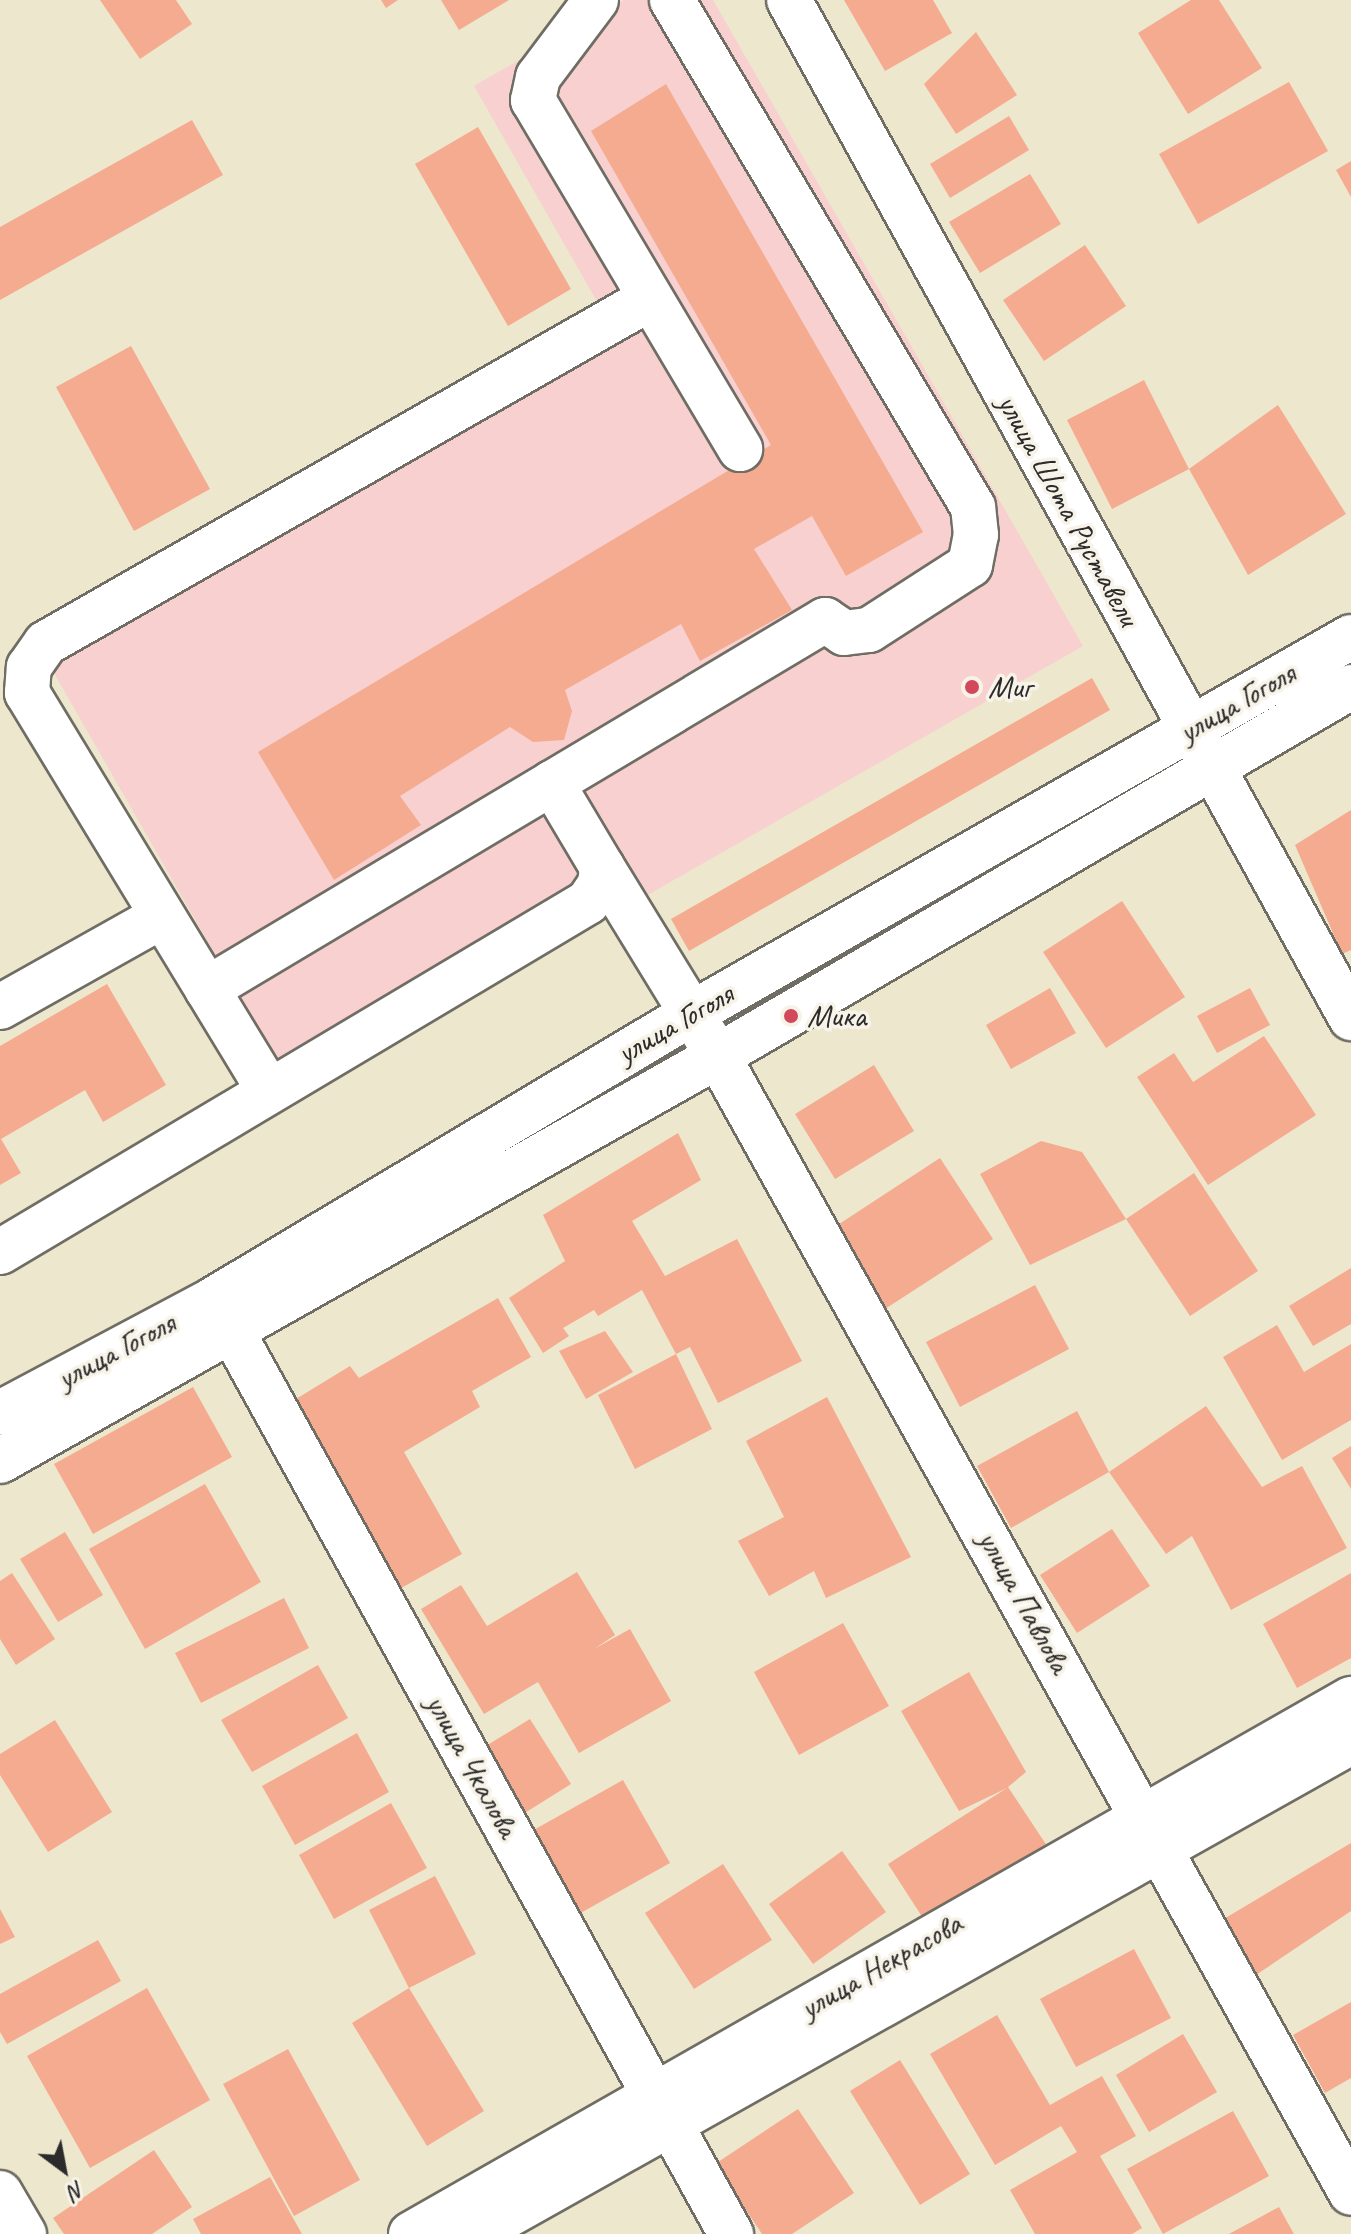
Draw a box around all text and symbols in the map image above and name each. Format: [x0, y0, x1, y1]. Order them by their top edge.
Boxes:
street label: улица Шота Руставели [989, 389, 1147, 631]
street label: улица Гоголя [1173, 655, 1301, 751]
place label: Миг [988, 668, 1032, 706]
marker: Миг [963, 678, 981, 696]
street label: улица Гоголя [611, 976, 739, 1072]
place label: Мика [807, 997, 866, 1035]
marker: Мика [782, 1007, 800, 1025]
street label: улица Гоголя [51, 1304, 181, 1398]
street label: улица Павлова [970, 1525, 1078, 1679]
street label: улица Чкалова [417, 1688, 527, 1844]
street label: улица Некрасова [793, 1904, 969, 2028]
north arrow [24, 2130, 104, 2210]
text: N [64, 2175, 90, 2206]

